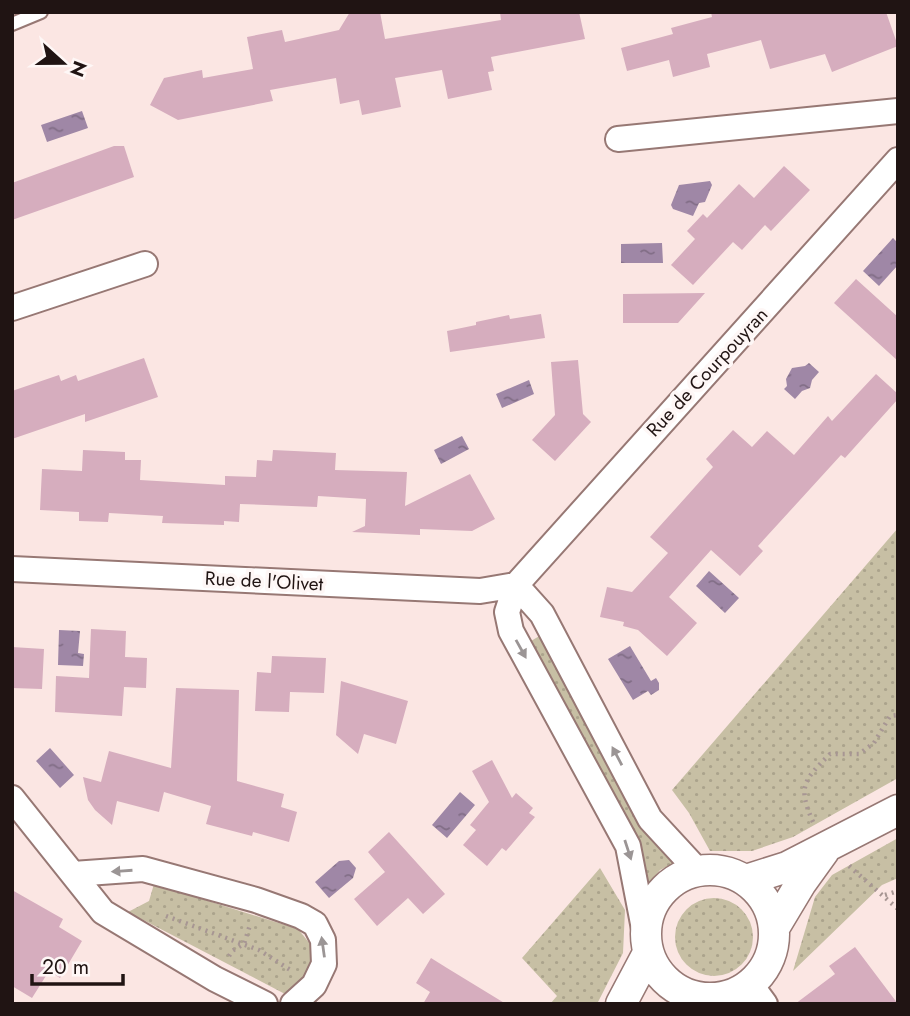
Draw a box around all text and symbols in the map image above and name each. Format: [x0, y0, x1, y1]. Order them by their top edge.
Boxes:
north arrow [28, 28, 98, 98]
text: N [63, 57, 94, 81]
street label: Rue de Courpouyran [640, 302, 774, 442]
street label: Rue de l'Olivet [204, 564, 324, 598]
one-way arrow [515, 639, 527, 659]
one-way arrow [611, 746, 623, 766]
one-way arrow [623, 839, 634, 860]
one-way arrow [110, 865, 132, 876]
one-way arrow [317, 936, 328, 958]
scale bar [32, 942, 122, 986]
text: 20 m [42, 952, 89, 982]

